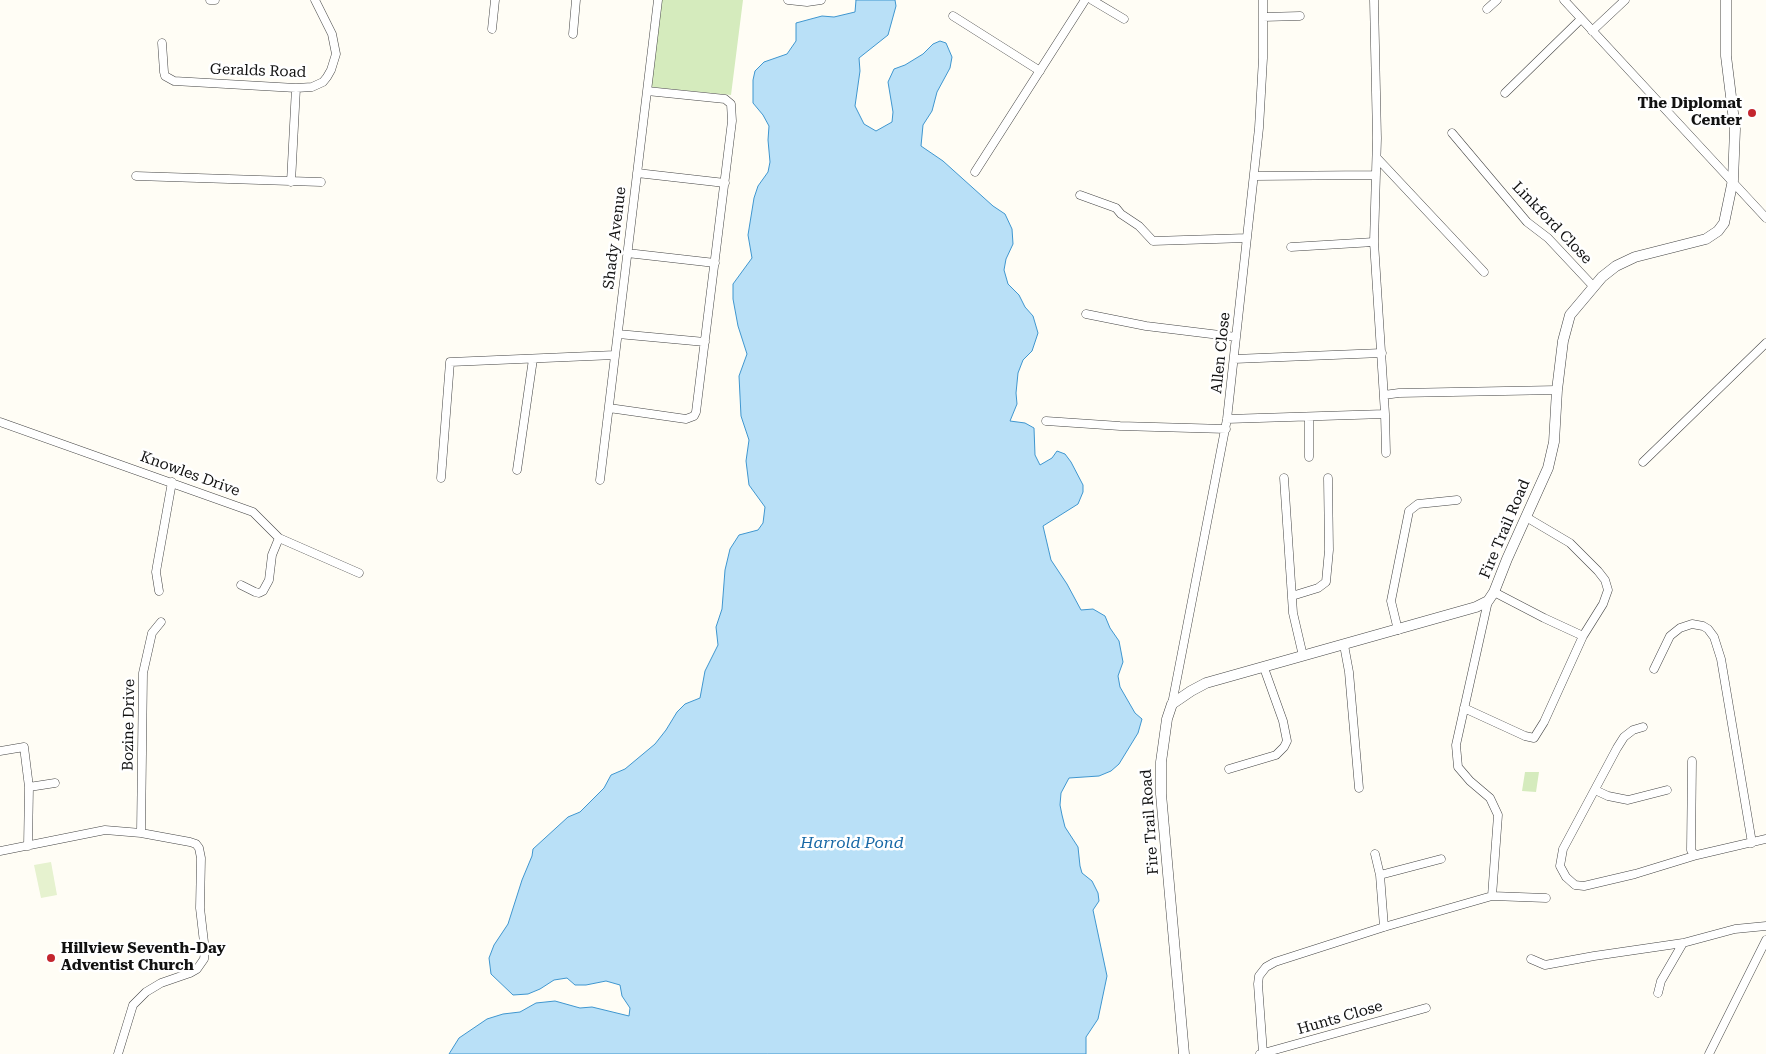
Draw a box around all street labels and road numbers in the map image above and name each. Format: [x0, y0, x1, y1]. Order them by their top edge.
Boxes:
street label: Geralds Road [210, 60, 306, 82]
street label: Linkford Close [1508, 178, 1596, 268]
street label: Shady Avenue [600, 186, 630, 290]
street label: Allen Close [1208, 311, 1234, 395]
street label: Knowles Drive [138, 448, 242, 500]
street label: Fire Trail Road [1476, 477, 1534, 581]
street label: Bozine Drive [119, 679, 139, 771]
street label: Fire Trail Road [1137, 769, 1163, 875]
street label: Hunts Close [1295, 997, 1385, 1039]

